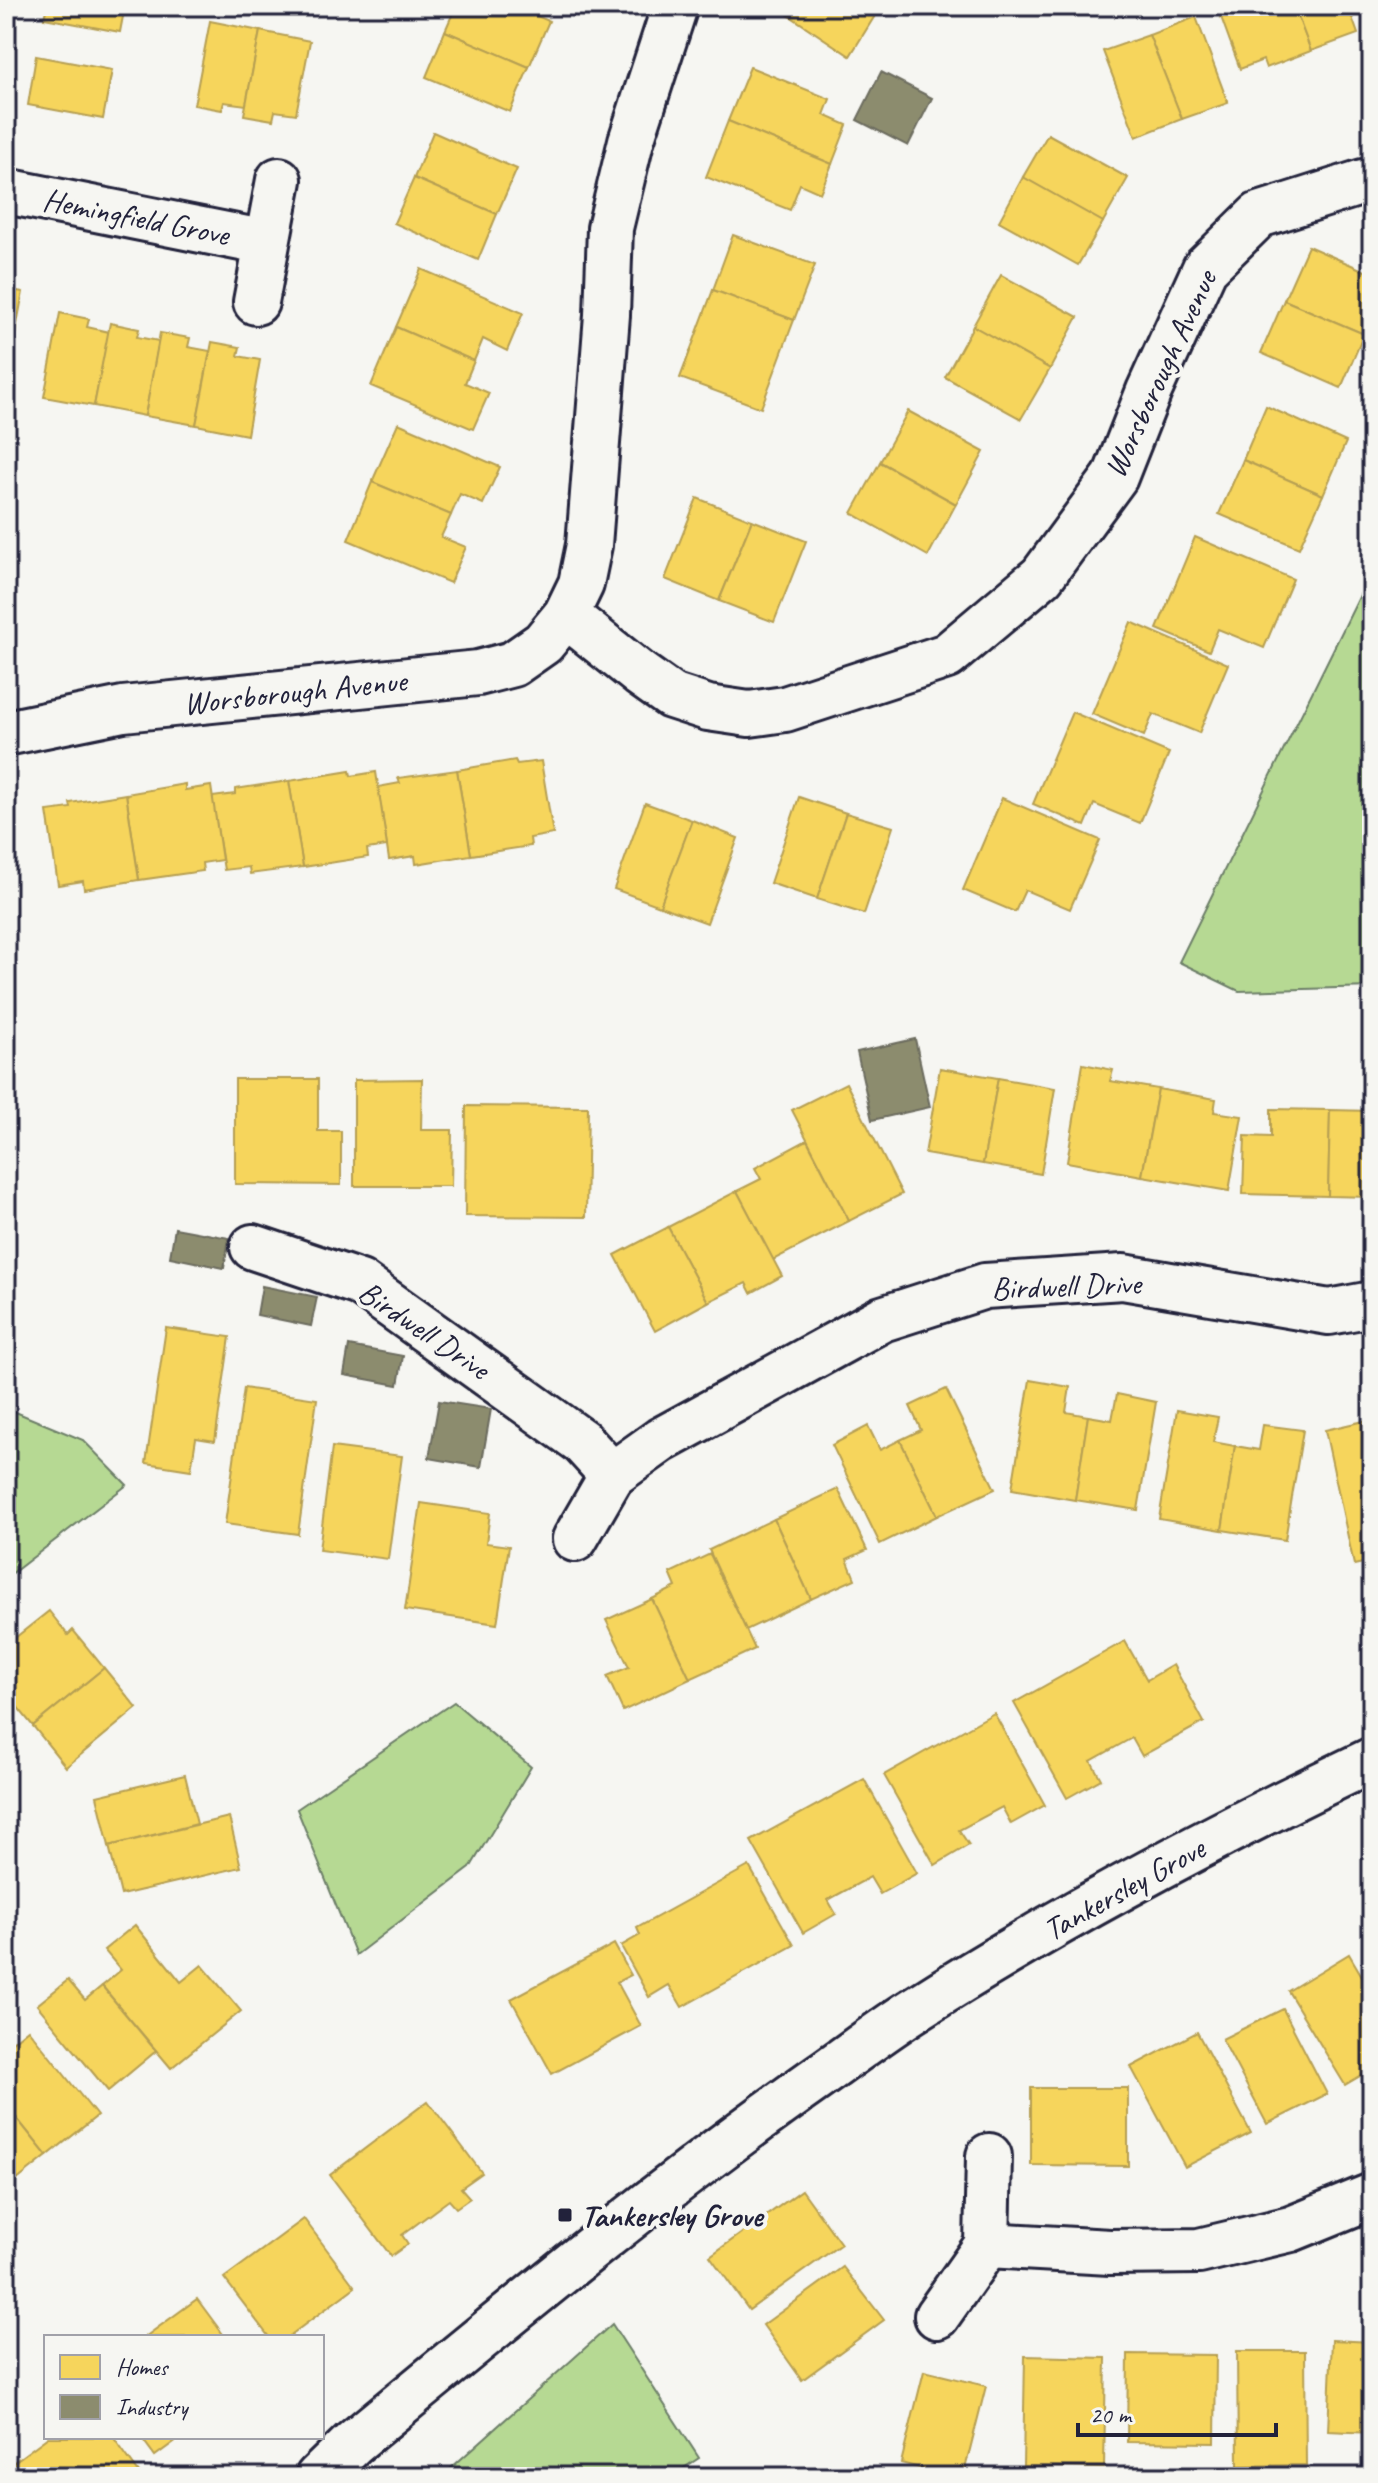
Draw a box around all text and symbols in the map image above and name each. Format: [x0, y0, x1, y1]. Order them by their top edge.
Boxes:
street label: Hemingfield Grove [40, 179, 235, 256]
street label: Worsborough Avenue [1094, 262, 1227, 484]
street label: Worsborough Avenue [182, 660, 411, 724]
street label: Birdwell Drive [991, 1263, 1144, 1309]
street label: Birdwell Drive [351, 1271, 500, 1390]
street label: Tankersley Grove [1036, 1827, 1214, 1950]
place label: Tankersley Grove [581, 2195, 765, 2236]
marker: Tankersley Grove [556, 2206, 574, 2224]
legend [44, 2335, 324, 2439]
text: Homes [116, 2352, 169, 2382]
scale bar [1078, 2387, 1276, 2437]
text: Industry [116, 2392, 189, 2422]
text: 20 m [1090, 2400, 1133, 2430]

